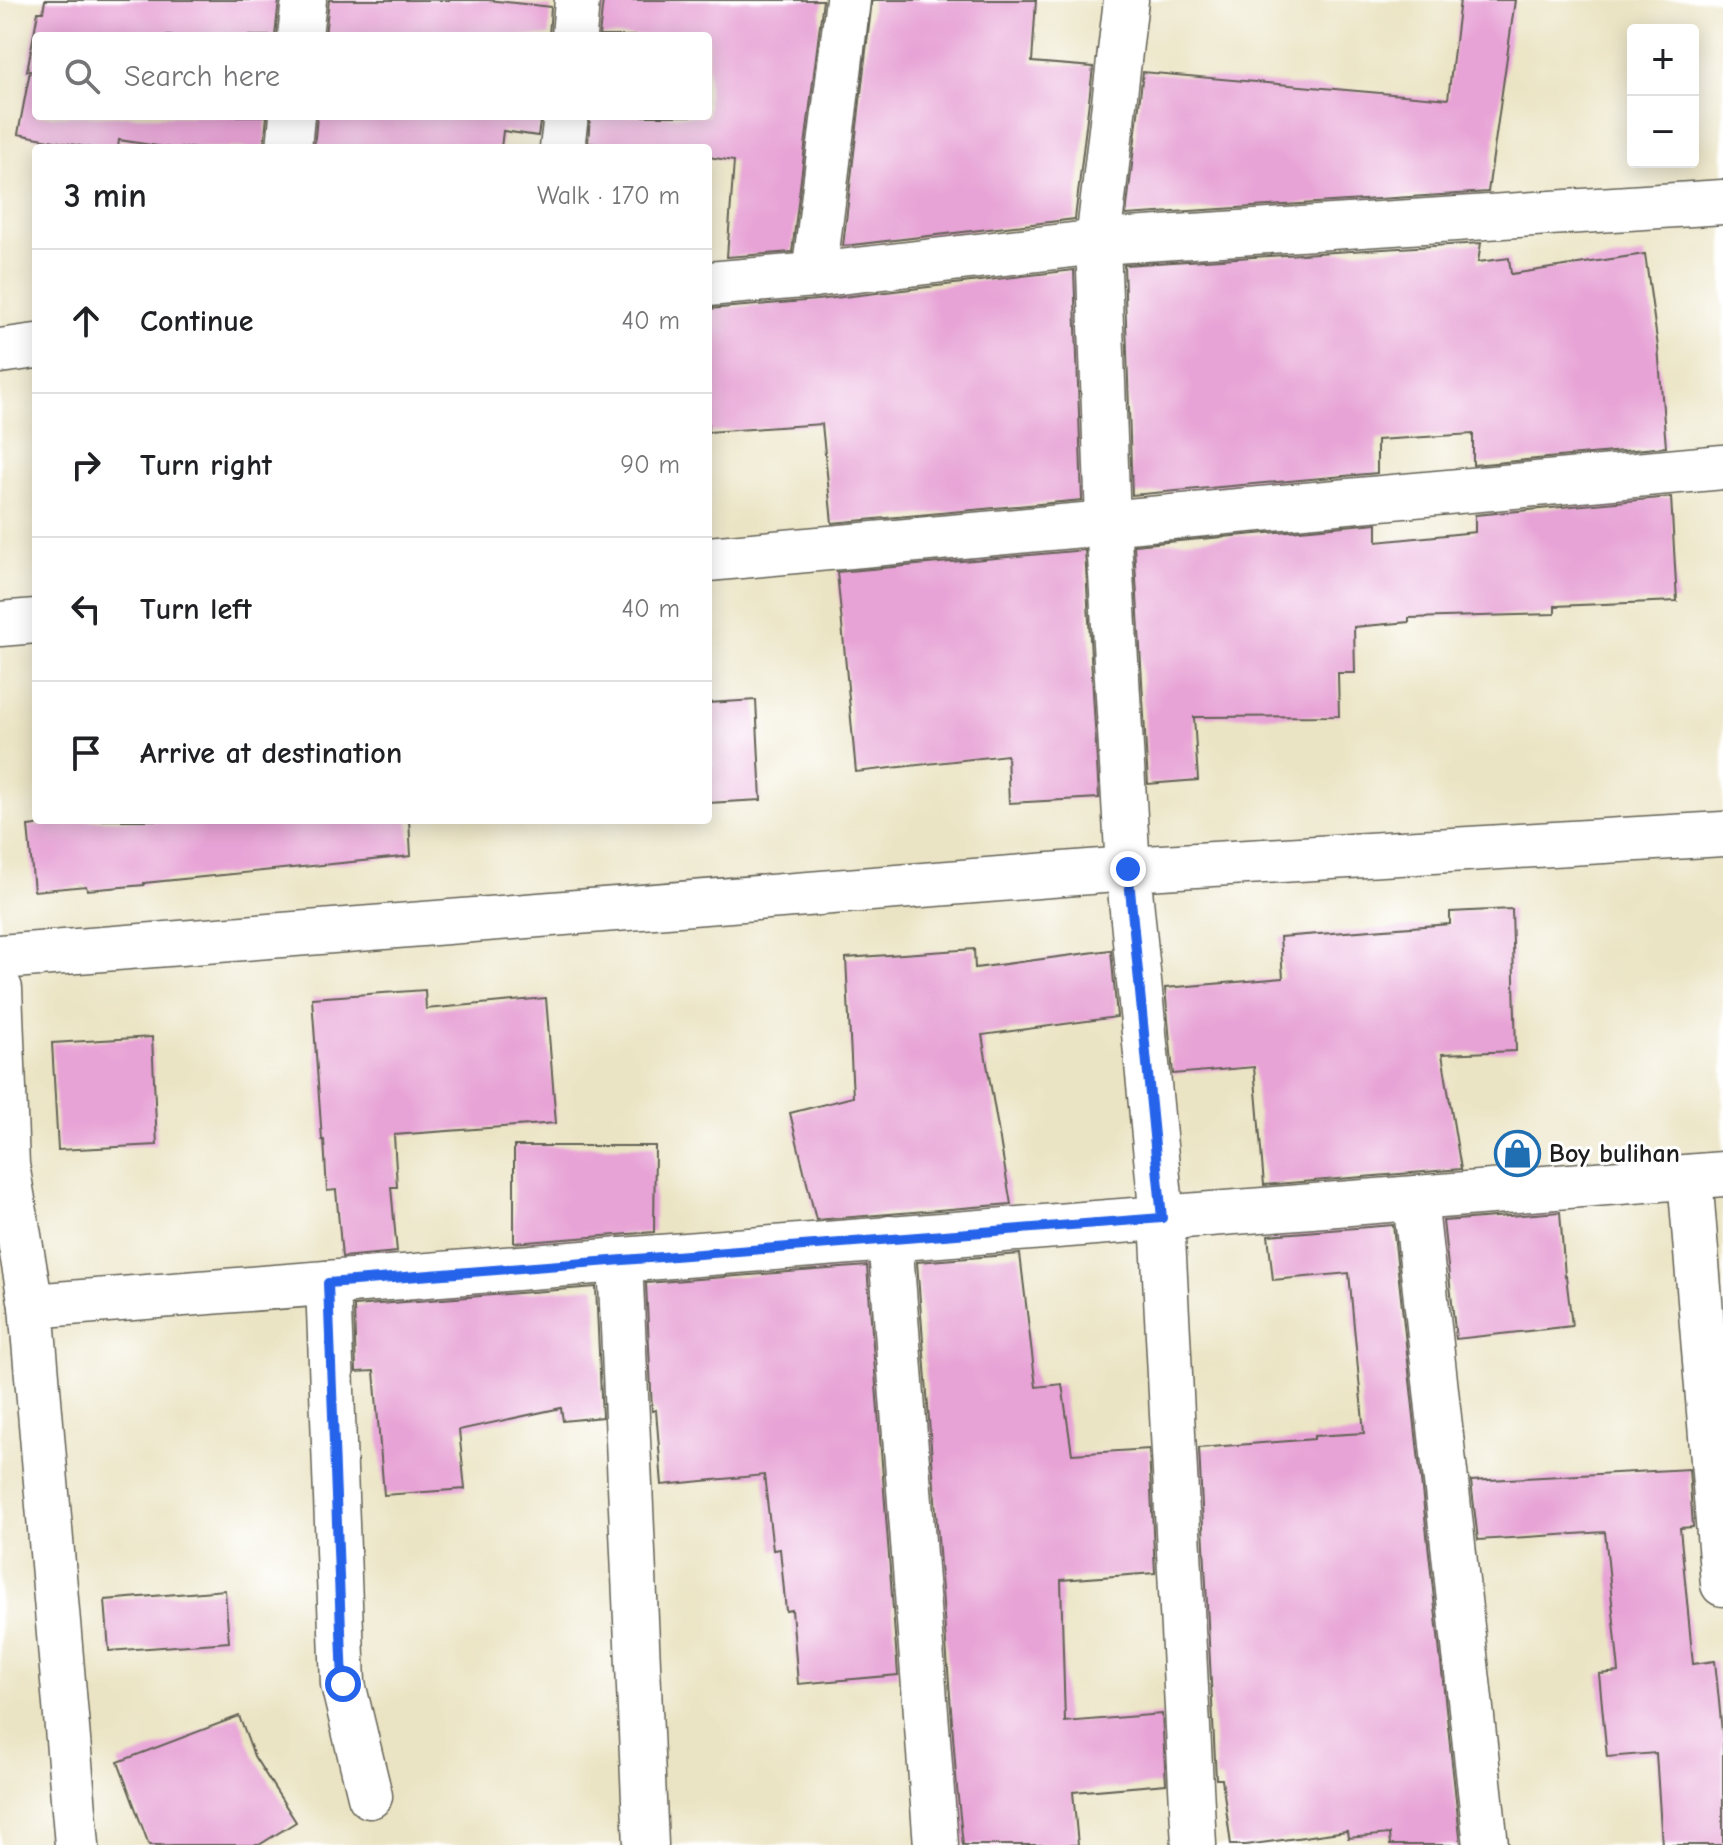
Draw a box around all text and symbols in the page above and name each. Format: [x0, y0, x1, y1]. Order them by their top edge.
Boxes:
map controls [1627, 24, 1699, 168]
button: + [1627, 24, 1699, 96]
search box [32, 32, 712, 120]
icon: search [60, 54, 104, 98]
text: Search here [124, 59, 280, 94]
button: − [1627, 96, 1699, 168]
text: 3 min [64, 176, 147, 216]
text: Walk · 170 m [537, 181, 680, 211]
icon: ahead [64, 299, 108, 343]
text: Continue [140, 304, 254, 339]
text: 40 m [621, 306, 680, 336]
icon: right [64, 443, 108, 487]
text: Turn right [140, 448, 272, 483]
text: 90 m [620, 450, 680, 480]
icon: left [64, 587, 108, 631]
text: Turn left [140, 592, 252, 627]
text: 40 m [621, 594, 680, 624]
icon: arrive [64, 731, 108, 775]
text: Arrive at destination [140, 736, 402, 771]
route end [1110, 851, 1146, 887]
shop icon: Boy bulihan [1494, 1129, 1542, 1177]
place label: Boy bulihan [1549, 1139, 1680, 1169]
route start [325, 1666, 361, 1702]

